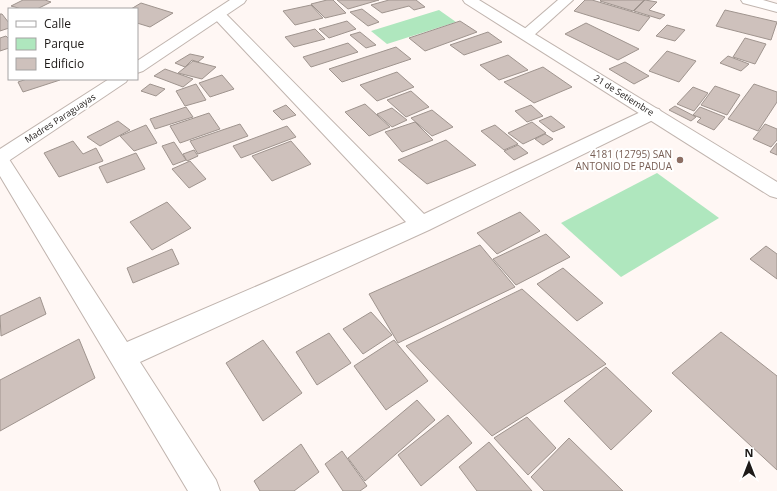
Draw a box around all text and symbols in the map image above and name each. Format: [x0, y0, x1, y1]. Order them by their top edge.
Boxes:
legend [8, 8, 138, 80]
text: Calle [44, 15, 71, 32]
text: Parque [44, 35, 84, 52]
text: Edificio [44, 55, 84, 72]
street label: 21 de Setiembre [591, 71, 657, 119]
street label: Madres Paraguayas [22, 90, 98, 146]
place label: 4181 (12795) SAN ANTONIO DE PADUA [576, 147, 673, 173]
marker: 4181 (12795) SAN ANTONIO DE PADUA [675, 155, 685, 165]
north arrow [729, 443, 769, 483]
text: N [745, 445, 753, 460]

